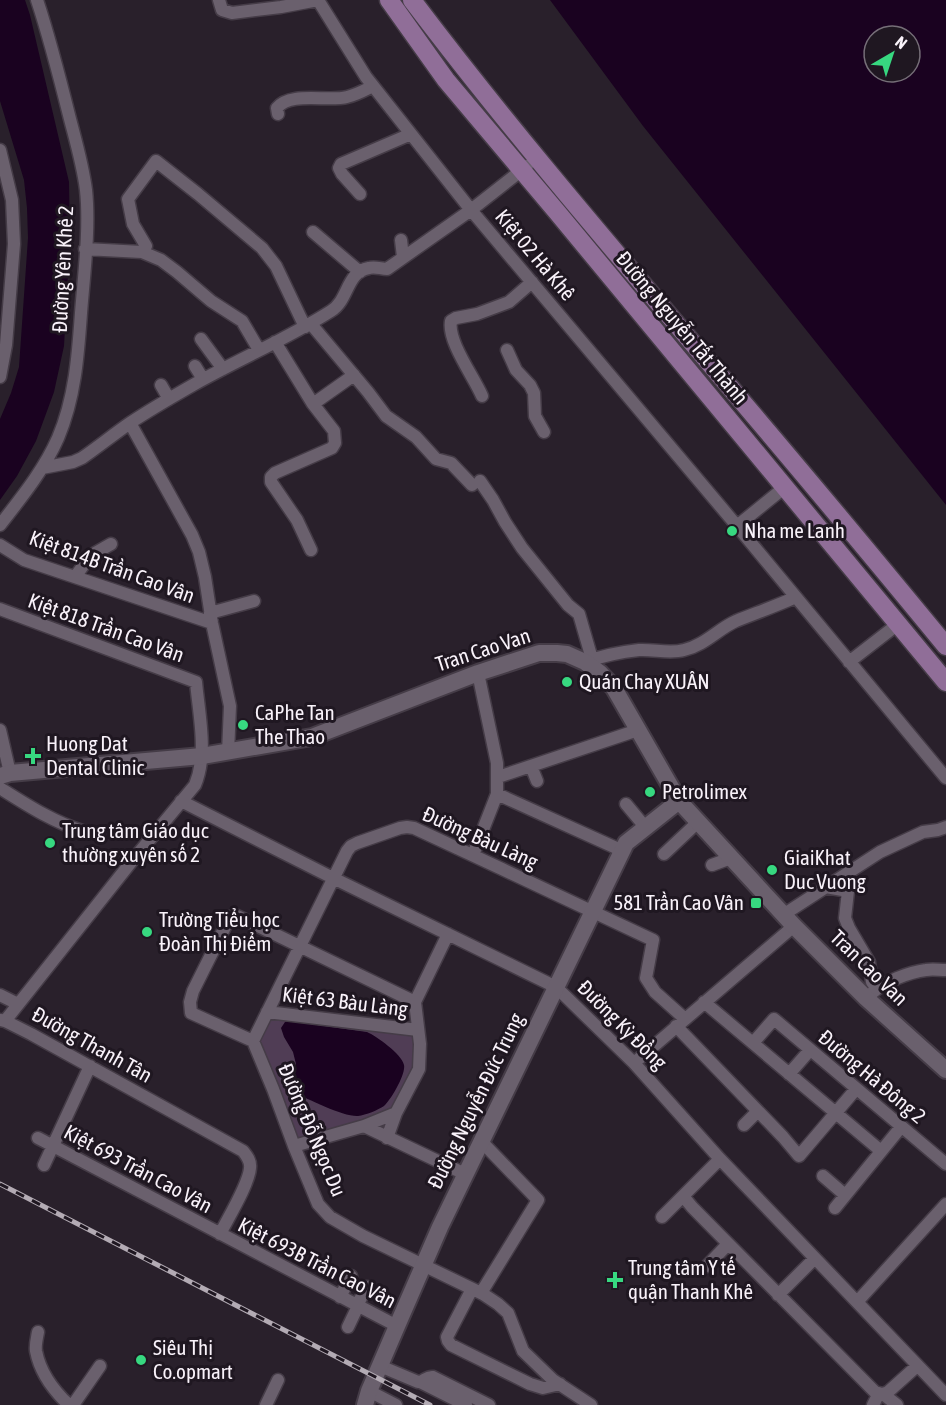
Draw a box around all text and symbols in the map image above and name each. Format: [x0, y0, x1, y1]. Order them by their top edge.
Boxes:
north arrow [862, 24, 922, 84]
text: N [892, 32, 911, 52]
street label: Kiệt 02 Hà Khê [491, 204, 581, 305]
street label: Đường Yên Khê 2 [47, 205, 77, 333]
street label: Đường Nguyễn Tất Thành [612, 246, 754, 409]
place label: Nha me Lanh [744, 518, 845, 542]
marker: Nha me Lanh [725, 524, 739, 538]
street label: Kiệt 814B Trần Cao Vân [26, 525, 198, 607]
street label: Kiệt 818 Trần Cao Vân [25, 588, 188, 666]
street label: Tran Cao Van [432, 622, 533, 676]
place label: Quán Chay XUÂN [579, 669, 710, 693]
marker: Quán Chay XUÂN [560, 675, 574, 689]
place label: CaPhe Tan The Thao [255, 700, 335, 748]
marker: CaPhe Tan The Thao [236, 718, 250, 732]
place label: Huong Dat Dental Clinic [46, 731, 145, 779]
marker: Huong Dat Dental Clinic [24, 747, 42, 765]
place label: Petrolimex [662, 779, 748, 803]
marker: Petrolimex [643, 785, 657, 799]
street label: Đường Bàu Làng [419, 801, 542, 873]
place label: Trung tâm Giáo dục thường xuyên số 2 [62, 818, 209, 866]
marker: Trung tâm Giáo dục thường xuyên số 2 [43, 836, 57, 850]
place label: GiaiKhat Duc Vuong [784, 845, 866, 893]
marker: GiaiKhat Duc Vuong [765, 863, 779, 877]
place label: 581 Trần Cao Vân [613, 890, 744, 914]
marker: 581 Trần Cao Vân [749, 896, 763, 910]
place label: Trường Tiểu học Đoàn Thị Điểm [159, 907, 279, 955]
marker: Trường Tiểu học Đoàn Thị Điểm [140, 925, 154, 939]
street label: Tran Cao Van [826, 925, 913, 1010]
street label: Đường Kỳ Đồng [573, 975, 672, 1074]
street label: Kiệt 63 Bàu Làng [281, 981, 409, 1021]
street label: Đường Thanh Tân [28, 1001, 157, 1087]
street label: Đường Nguyễn Đức Trung [422, 1009, 528, 1192]
street label: Đường Hà Đông 2 [814, 1025, 931, 1128]
street label: Đường Đỗ Ngọc Du [274, 1060, 352, 1200]
street label: Kiệt 693 Trần Cao Vân [60, 1119, 217, 1217]
street label: Kiệt 693B Trần Cao Vân [234, 1212, 400, 1312]
place label: Trung tâm Y tế quận Thanh Khê [628, 1255, 753, 1303]
marker: Trung tâm Y tế quận Thanh Khê [606, 1271, 624, 1289]
place label: Siêu Thị Co.opmart [153, 1335, 233, 1383]
marker: Siêu Thị Co.opmart [134, 1353, 148, 1367]

